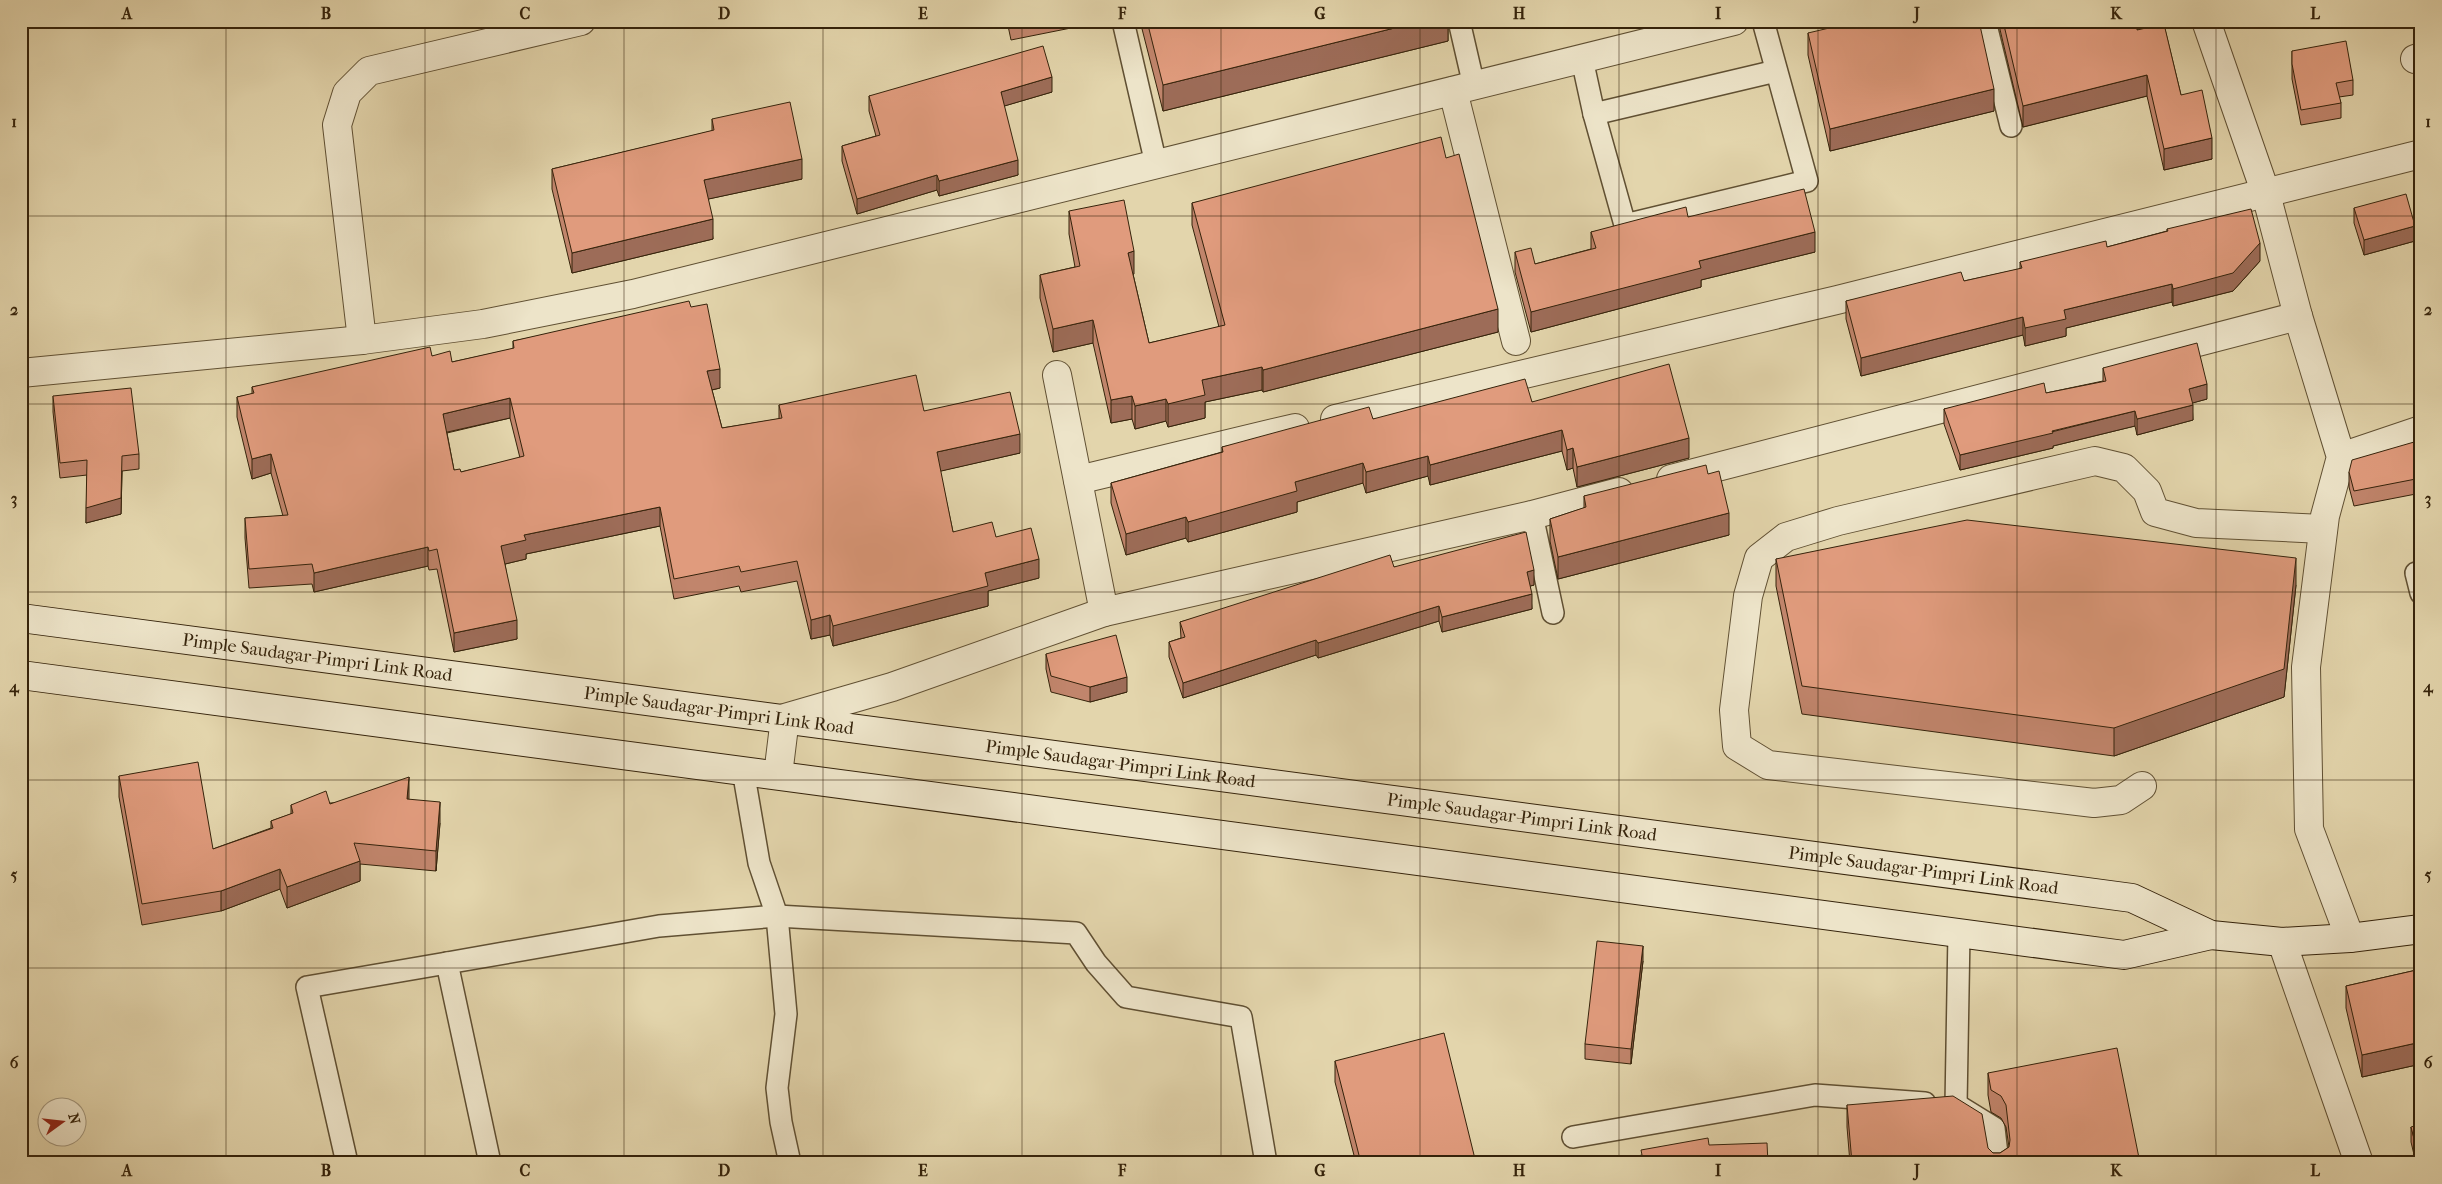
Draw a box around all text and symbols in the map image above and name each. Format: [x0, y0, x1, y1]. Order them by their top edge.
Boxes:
text: A [121, 4, 133, 23]
text: B [321, 4, 331, 23]
text: C [520, 4, 531, 23]
text: D [718, 4, 730, 23]
text: E [918, 4, 928, 23]
text: F [1117, 4, 1127, 23]
text: G [1314, 4, 1326, 23]
text: H [1513, 4, 1526, 23]
text: I [1715, 4, 1722, 23]
text: J [1912, 4, 1920, 24]
text: K [2110, 4, 2123, 23]
text: L [2310, 4, 2320, 23]
text: 1 [11, 112, 17, 131]
text: 1 [2425, 112, 2431, 131]
text: 2 [10, 300, 18, 319]
text: 2 [2424, 300, 2432, 319]
text: 3 [11, 489, 17, 509]
text: 3 [2425, 489, 2431, 509]
street label: Pimple Saudagar-Pimpri Link Road [181, 630, 454, 686]
text: 4 [8, 677, 20, 697]
text: 4 [2422, 677, 2434, 697]
street label: Pimple Saudagar-Pimpri Link Road [583, 683, 855, 739]
street label: Pimple Saudagar-Pimpri Link Road [984, 736, 1257, 793]
street label: Pimple Saudagar-Pimpri Link Road [1386, 789, 1658, 846]
street label: Pimple Saudagar-Pimpri Link Road [1787, 843, 2060, 899]
text: 5 [11, 865, 18, 884]
text: 5 [2425, 865, 2432, 884]
text: 6 [10, 1053, 19, 1072]
text: 6 [2424, 1053, 2433, 1072]
north arrow [38, 1096, 88, 1146]
text: N [64, 1111, 84, 1126]
text: A [121, 1161, 133, 1180]
text: B [321, 1161, 331, 1180]
text: C [520, 1161, 531, 1180]
text: D [718, 1161, 730, 1180]
text: E [918, 1161, 928, 1180]
text: F [1117, 1161, 1127, 1180]
text: G [1314, 1161, 1326, 1180]
text: H [1513, 1161, 1526, 1180]
text: I [1715, 1161, 1722, 1180]
text: J [1912, 1161, 1920, 1181]
text: K [2110, 1161, 2123, 1180]
text: L [2310, 1161, 2320, 1180]

